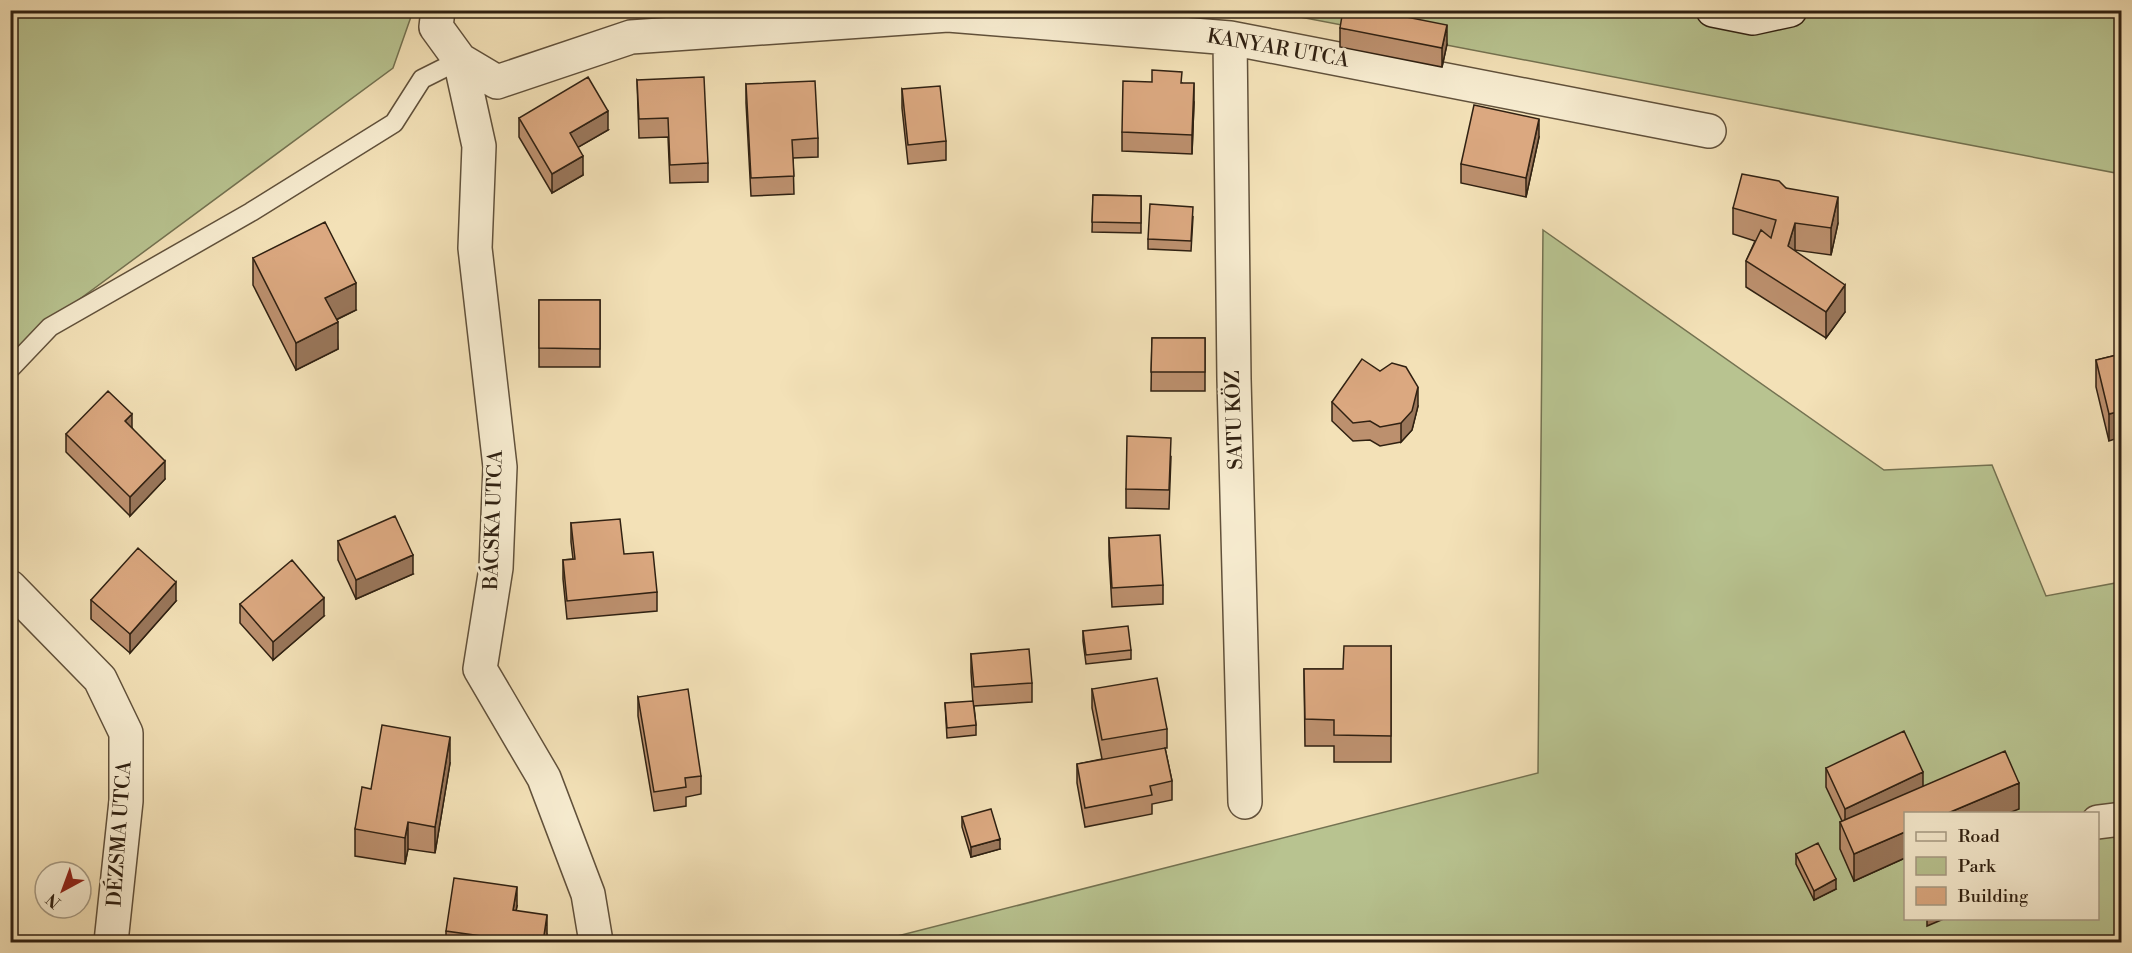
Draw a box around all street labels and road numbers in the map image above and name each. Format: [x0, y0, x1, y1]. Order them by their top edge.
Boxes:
street label: KANYAR UTCA [1205, 24, 1352, 74]
street label: SATU KÖZ [1220, 370, 1249, 470]
street label: BÁCSKA UTCA [478, 448, 509, 591]
street label: DÉZSMA UTCA [101, 759, 138, 908]

